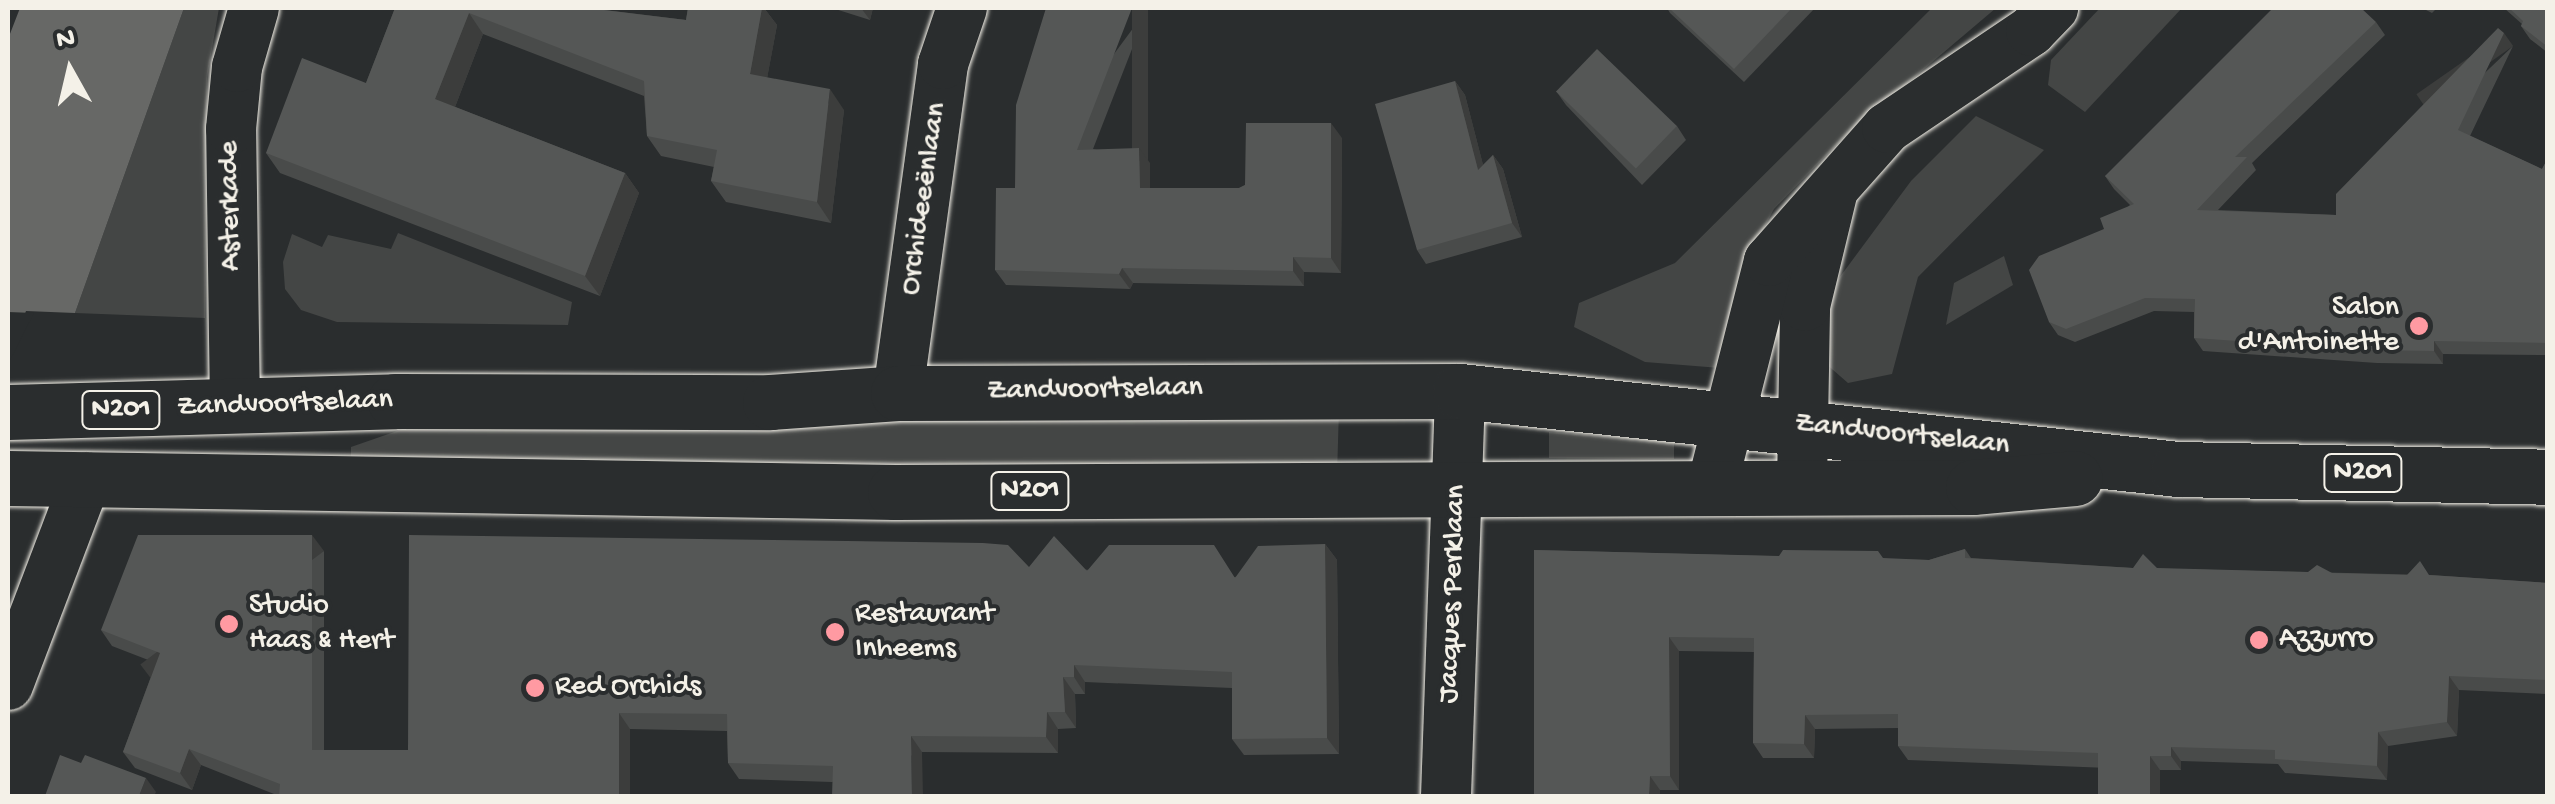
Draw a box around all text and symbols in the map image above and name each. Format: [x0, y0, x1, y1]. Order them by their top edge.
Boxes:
north arrow [20, 20, 120, 120]
text: N [54, 22, 77, 57]
street label: Orchideeënlaan [894, 100, 956, 298]
street label: Asterkade [213, 141, 251, 271]
place label: Salon d'Antoinette [2238, 291, 2399, 362]
marker: Salon d'Antoinette [2408, 315, 2430, 337]
street label: Zandvoortselaan [987, 371, 1203, 411]
street label: Zandvoortselaan [177, 383, 393, 427]
road number: N201 [81, 387, 161, 433]
street label: Zandvoortselaan [1793, 407, 2011, 465]
road number: N201 [2323, 450, 2403, 496]
road number: N201 [990, 468, 1070, 514]
street label: Jacques Perklaan [1432, 484, 1476, 704]
place label: Studio Haas & Hert [249, 589, 394, 660]
place label: Restaurant Inheems [855, 597, 994, 668]
marker: Studio Haas & Hert [218, 613, 240, 635]
marker: Restaurant Inheems [824, 621, 846, 643]
place label: Azzurro [2279, 622, 2374, 658]
marker: Azzurro [2248, 629, 2270, 651]
place label: Red Orchids [555, 670, 701, 706]
marker: Red Orchids [524, 677, 546, 699]

